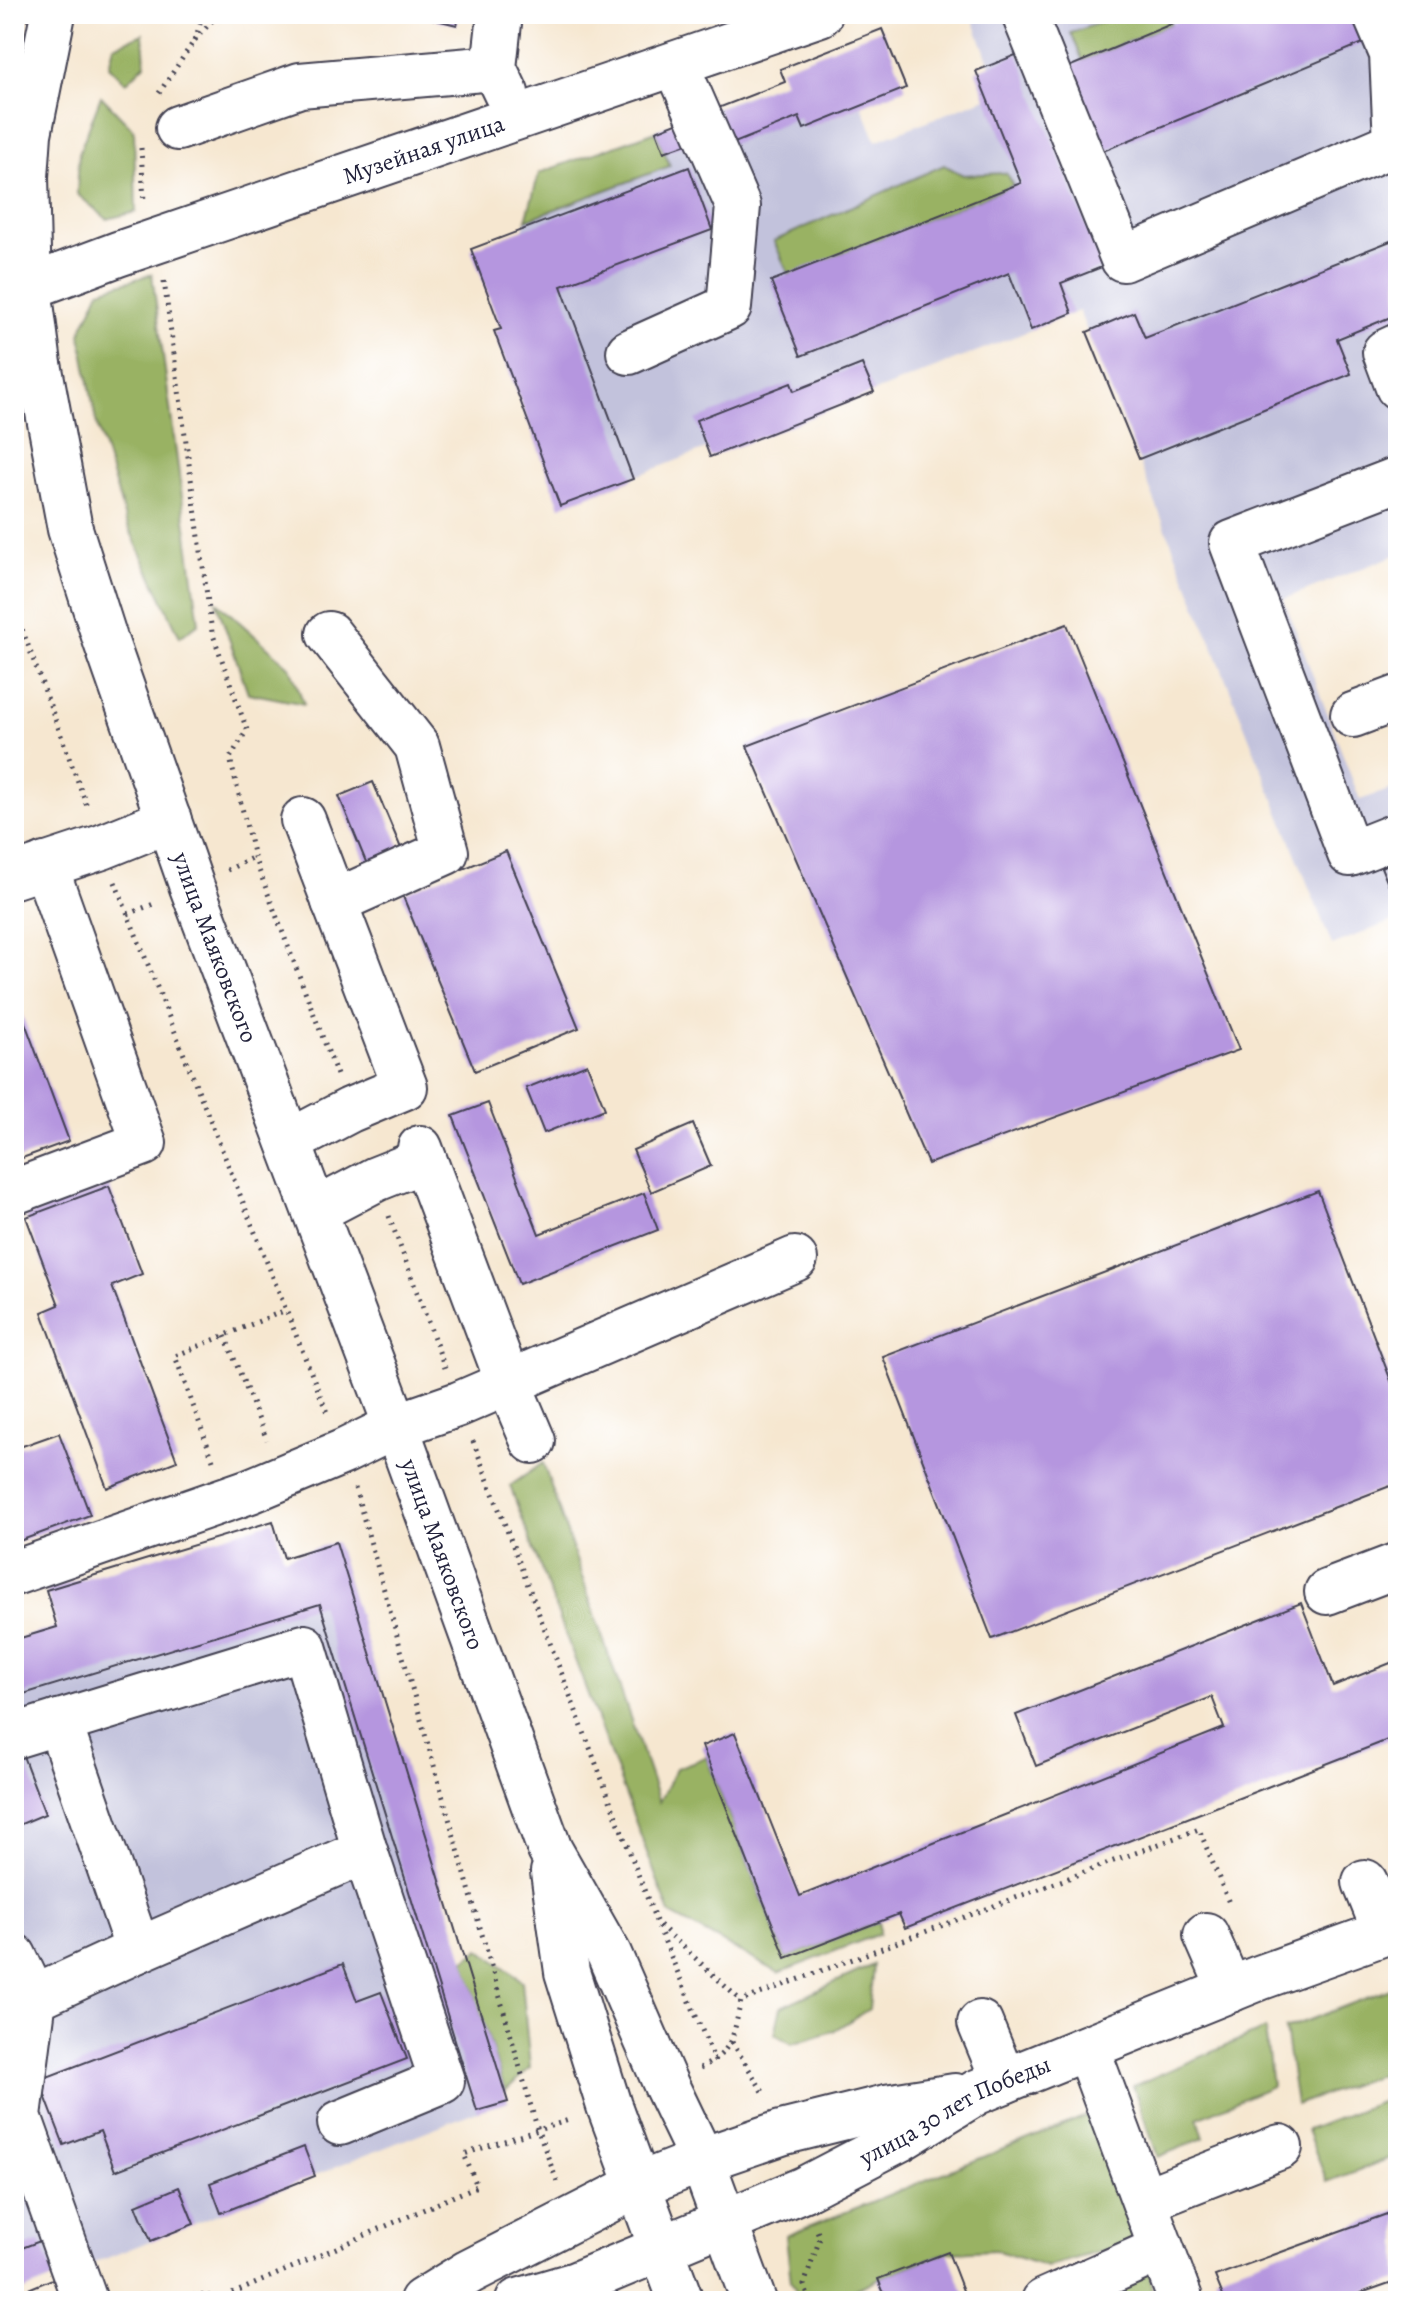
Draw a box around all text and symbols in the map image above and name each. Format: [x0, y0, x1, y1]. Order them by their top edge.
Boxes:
street label: Музейная улица [339, 107, 509, 192]
street label: улица Маяковского [165, 847, 265, 1047]
street label: улица Маяковского [393, 1453, 492, 1654]
street label: улица 30 лет Победы [853, 2048, 1055, 2174]

